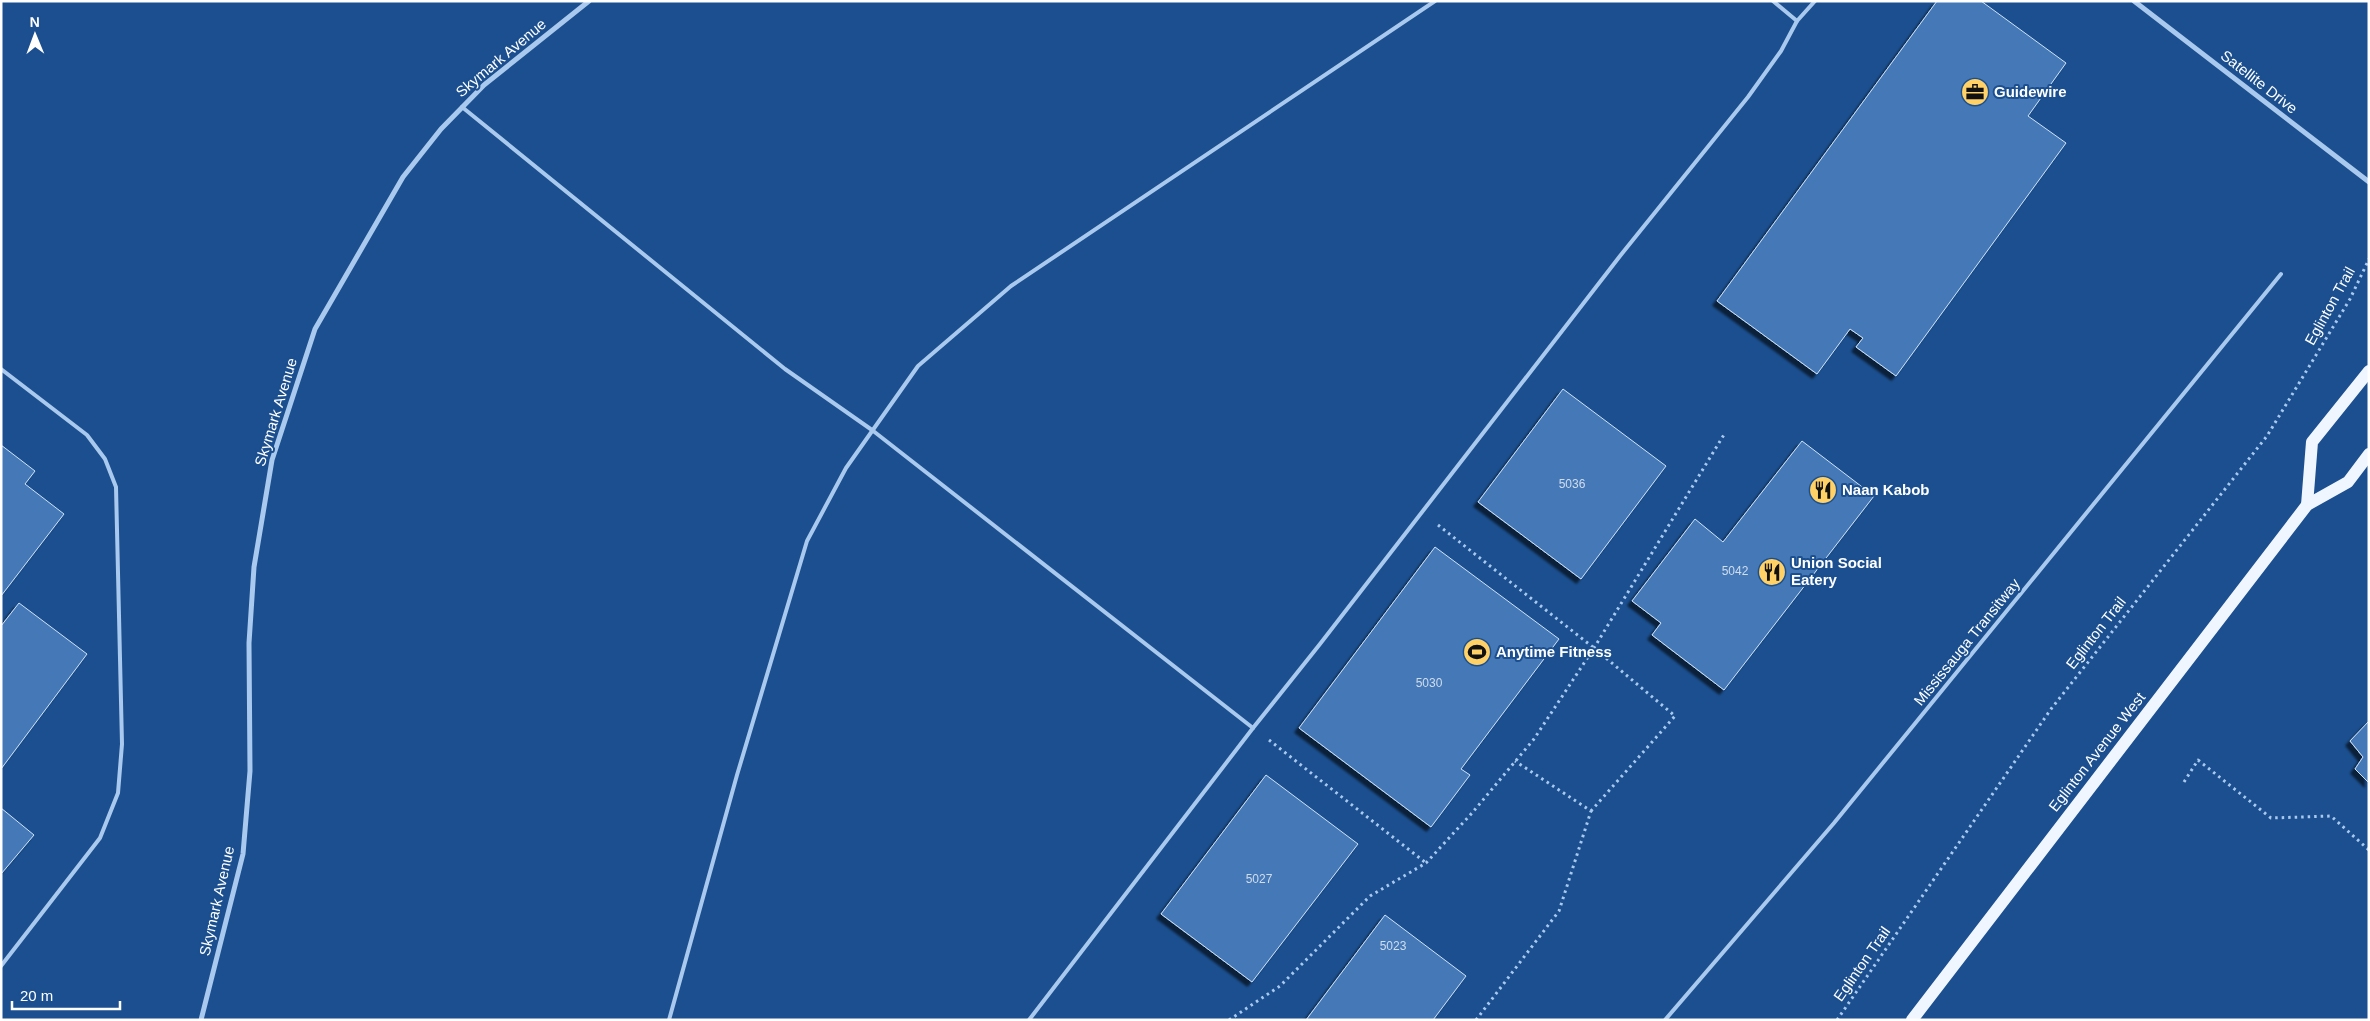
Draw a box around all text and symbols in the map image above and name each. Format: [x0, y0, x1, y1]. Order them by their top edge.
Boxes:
north arrow [10, 10, 60, 60]
text: N [30, 14, 40, 30]
street label: Skymark Avenue [452, 15, 549, 100]
street label: Satellite Drive [2218, 46, 2301, 117]
office icon: Guidewire [1960, 77, 1990, 107]
place label: Guidewire [1994, 83, 2067, 100]
street label: Eglinton Trail [2301, 264, 2358, 348]
street label: Skymark Avenue [251, 356, 300, 468]
restaurant icon: Naan Kabob [1808, 475, 1838, 505]
house number: 5036 [1559, 477, 1586, 491]
place label: Naan Kabob [1842, 481, 1930, 498]
place label: Union Social Eatery [1791, 554, 1882, 588]
restaurant icon: Union Social Eatery [1757, 557, 1787, 587]
house number: 5042 [1722, 564, 1749, 578]
street label: Mississauga Transitway [1910, 574, 2023, 709]
street label: Eglinton Trail [2062, 593, 2129, 672]
sports icon: Anytime Fitness [1462, 637, 1492, 667]
place label: Anytime Fitness [1496, 643, 1612, 660]
house number: 5030 [1416, 676, 1443, 690]
street label: Eglinton Avenue West [2045, 688, 2149, 815]
street label: Skymark Avenue [196, 844, 237, 958]
house number: 5027 [1246, 872, 1273, 886]
street label: Eglinton Trail [1830, 923, 1893, 1004]
house number: 5023 [1380, 939, 1407, 953]
scale bar [12, 978, 120, 1010]
text: 20 m [20, 987, 53, 1004]

